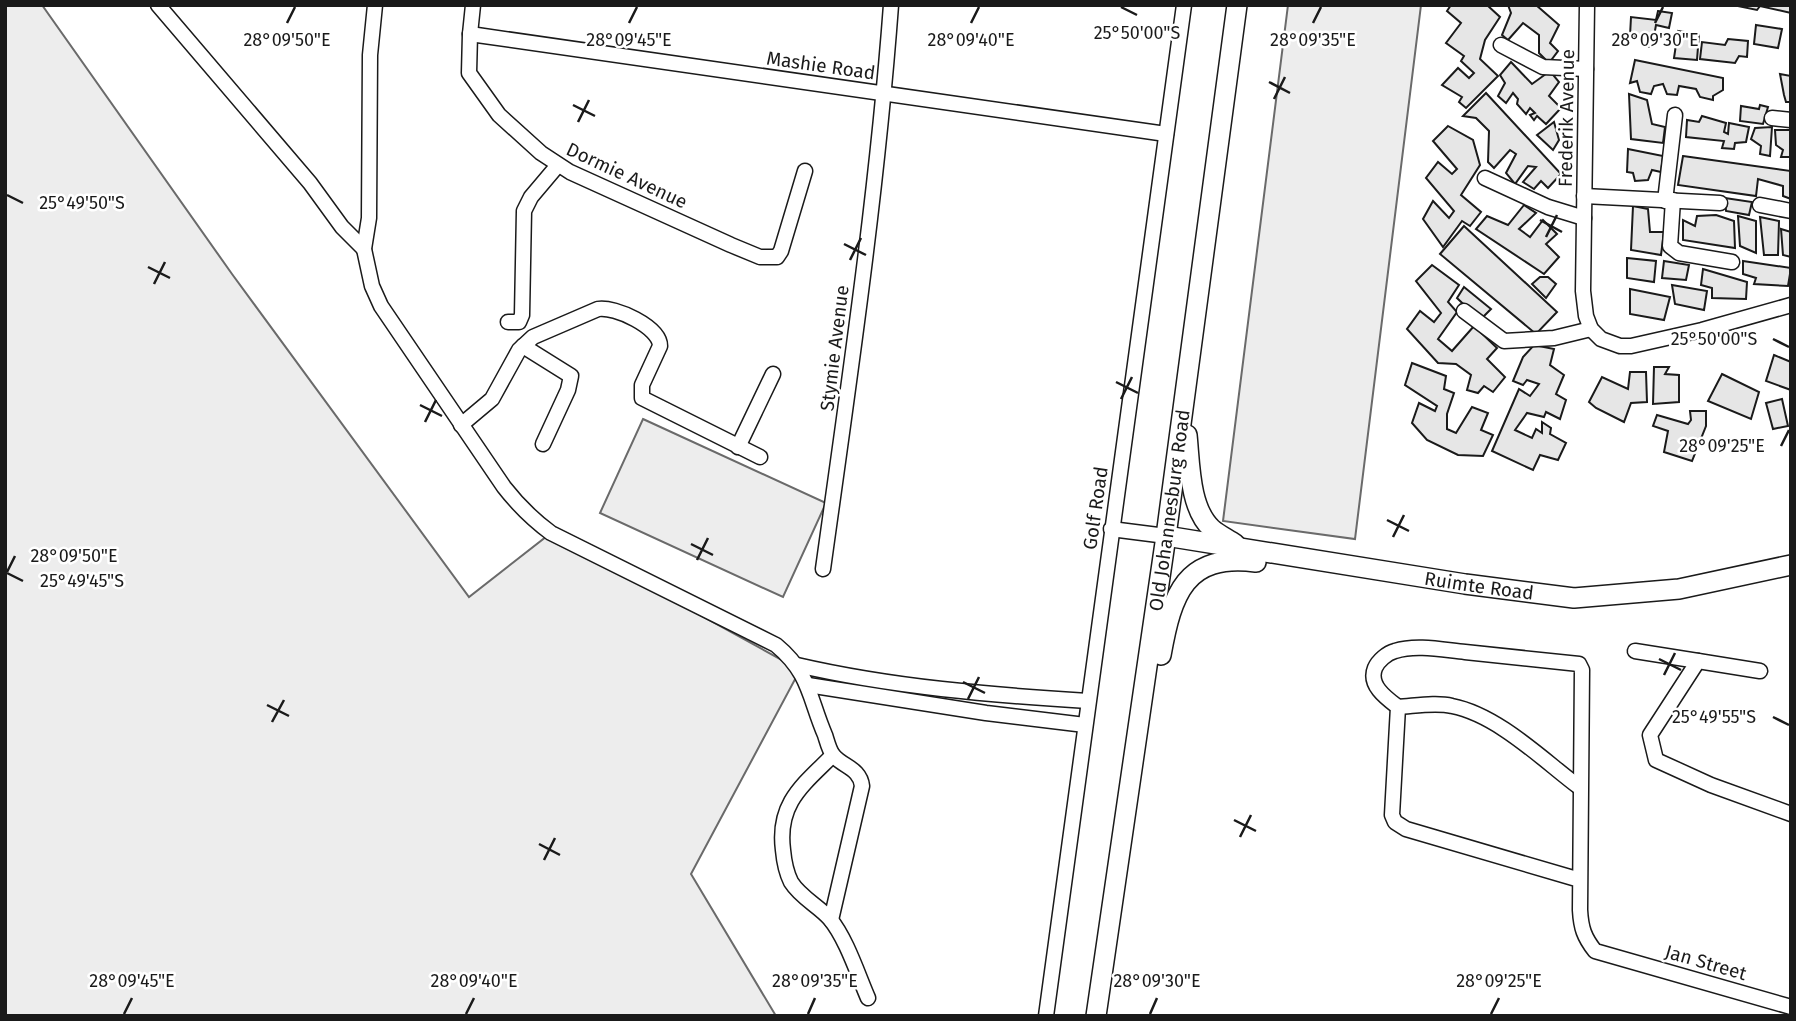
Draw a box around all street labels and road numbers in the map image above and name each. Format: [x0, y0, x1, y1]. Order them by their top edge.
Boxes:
street label: Mashie Road [765, 46, 877, 85]
street label: Frederik Avenue [1554, 49, 1579, 187]
street label: Dormie Avenue [563, 137, 691, 214]
street label: Stymie Avenue [815, 284, 854, 412]
street label: Old Johannesburg Road [1144, 408, 1195, 613]
street label: Golf Road [1078, 465, 1113, 551]
street label: Ruimte Road [1423, 567, 1535, 605]
street label: Jan Street [1662, 940, 1749, 985]

